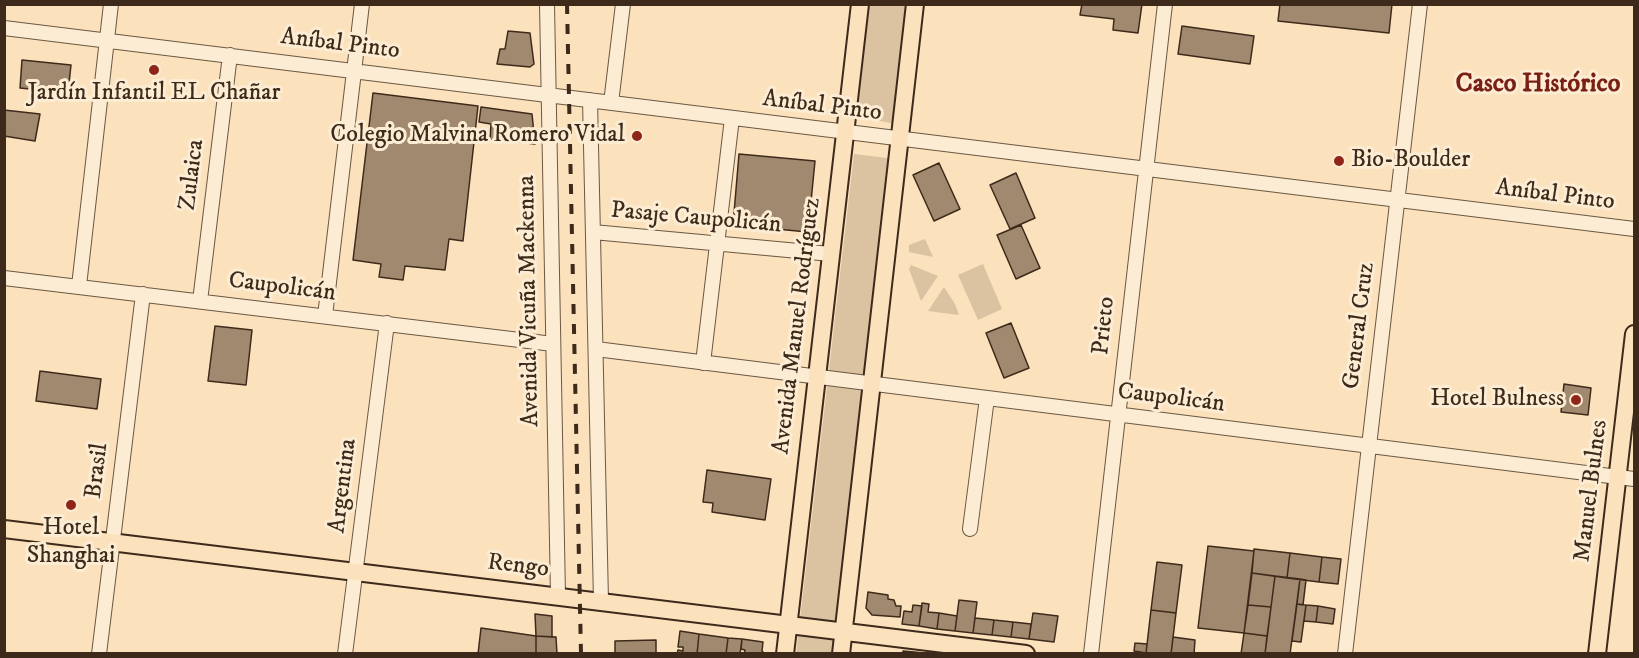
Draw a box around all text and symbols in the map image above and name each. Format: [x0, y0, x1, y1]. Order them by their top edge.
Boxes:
street label: Aníbal Pinto [279, 23, 401, 67]
marker: Jardín Infantil EL Chañar [147, 63, 161, 77]
district label: Casco Histórico [1456, 70, 1620, 102]
place label: Jardín Infantil EL Chañar [28, 80, 280, 108]
street label: Aníbal Pinto [761, 85, 883, 129]
place label: Colegio Malvina Romero Vidal [330, 122, 625, 150]
marker: Colegio Malvina Romero Vidal [630, 129, 644, 143]
street label: Zulaica [174, 138, 212, 212]
place label: Bio-Boulder [1351, 147, 1470, 175]
marker: Bio-Boulder [1332, 154, 1346, 168]
street label: Aníbal Pinto [1494, 174, 1616, 218]
street label: Avenida Vicuña Mackenna [513, 175, 547, 427]
street label: Avenida Manuel Rodríguez [768, 196, 828, 456]
street label: Pasaje Caupolicán [610, 197, 782, 241]
street label: General Cruz [1338, 261, 1382, 391]
street label: Caupolicán [227, 267, 337, 309]
street label: Prieto [1088, 295, 1122, 357]
street label: Caupolicán [1116, 378, 1226, 420]
place label: Hotel Bulness [1430, 386, 1564, 414]
marker: Hotel Bulness [1569, 393, 1583, 407]
street label: Manuel Bulnes [1569, 418, 1615, 564]
street label: Argentina [324, 437, 364, 535]
street label: Brasil [80, 442, 116, 500]
marker: Hotel Shanghai [64, 498, 78, 512]
place label: Hotel Shanghai [27, 515, 115, 571]
street label: Rengo [486, 549, 550, 585]

